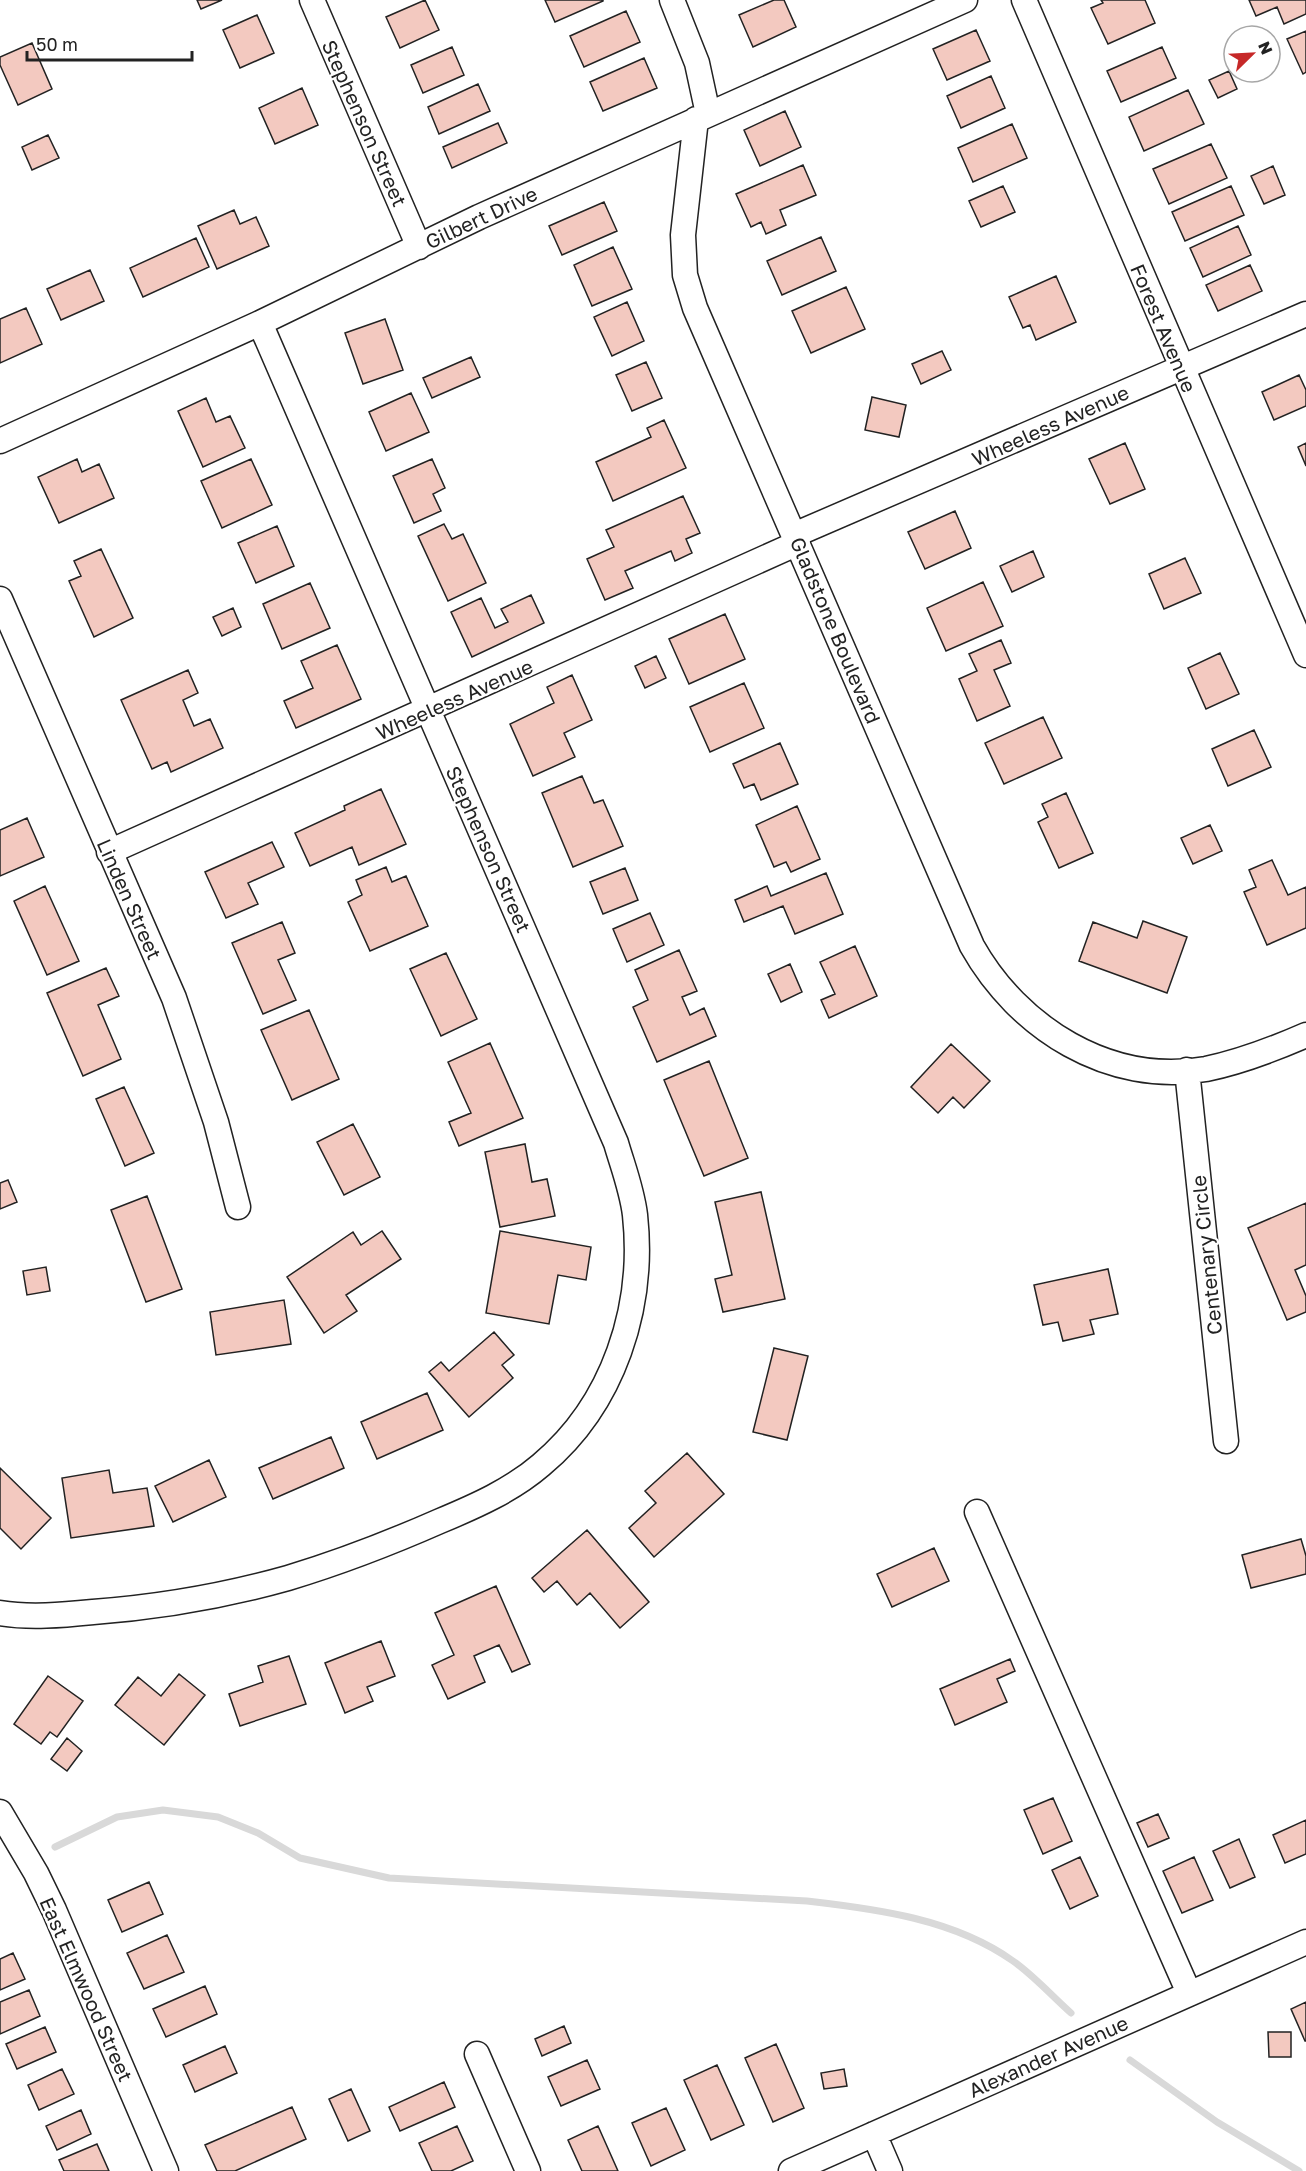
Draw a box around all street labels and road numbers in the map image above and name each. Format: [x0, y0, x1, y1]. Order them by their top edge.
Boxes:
street label: Stephenson Street [318, 36, 412, 210]
street label: Gilbert Drive [421, 181, 541, 253]
street label: Forest Avenue [1126, 260, 1202, 396]
street label: Wheeless Avenue [968, 380, 1132, 470]
street label: Gladstone Boulevard [786, 533, 886, 727]
street label: Wheeless Avenue [372, 654, 536, 744]
street label: Stephenson Street [442, 762, 536, 936]
street label: Linden Street [93, 835, 167, 963]
street label: Centenary Circle [1186, 1174, 1226, 1336]
street label: East Elmwood Street [35, 1893, 139, 2085]
street label: Alexander Avenue [965, 2010, 1131, 2102]

